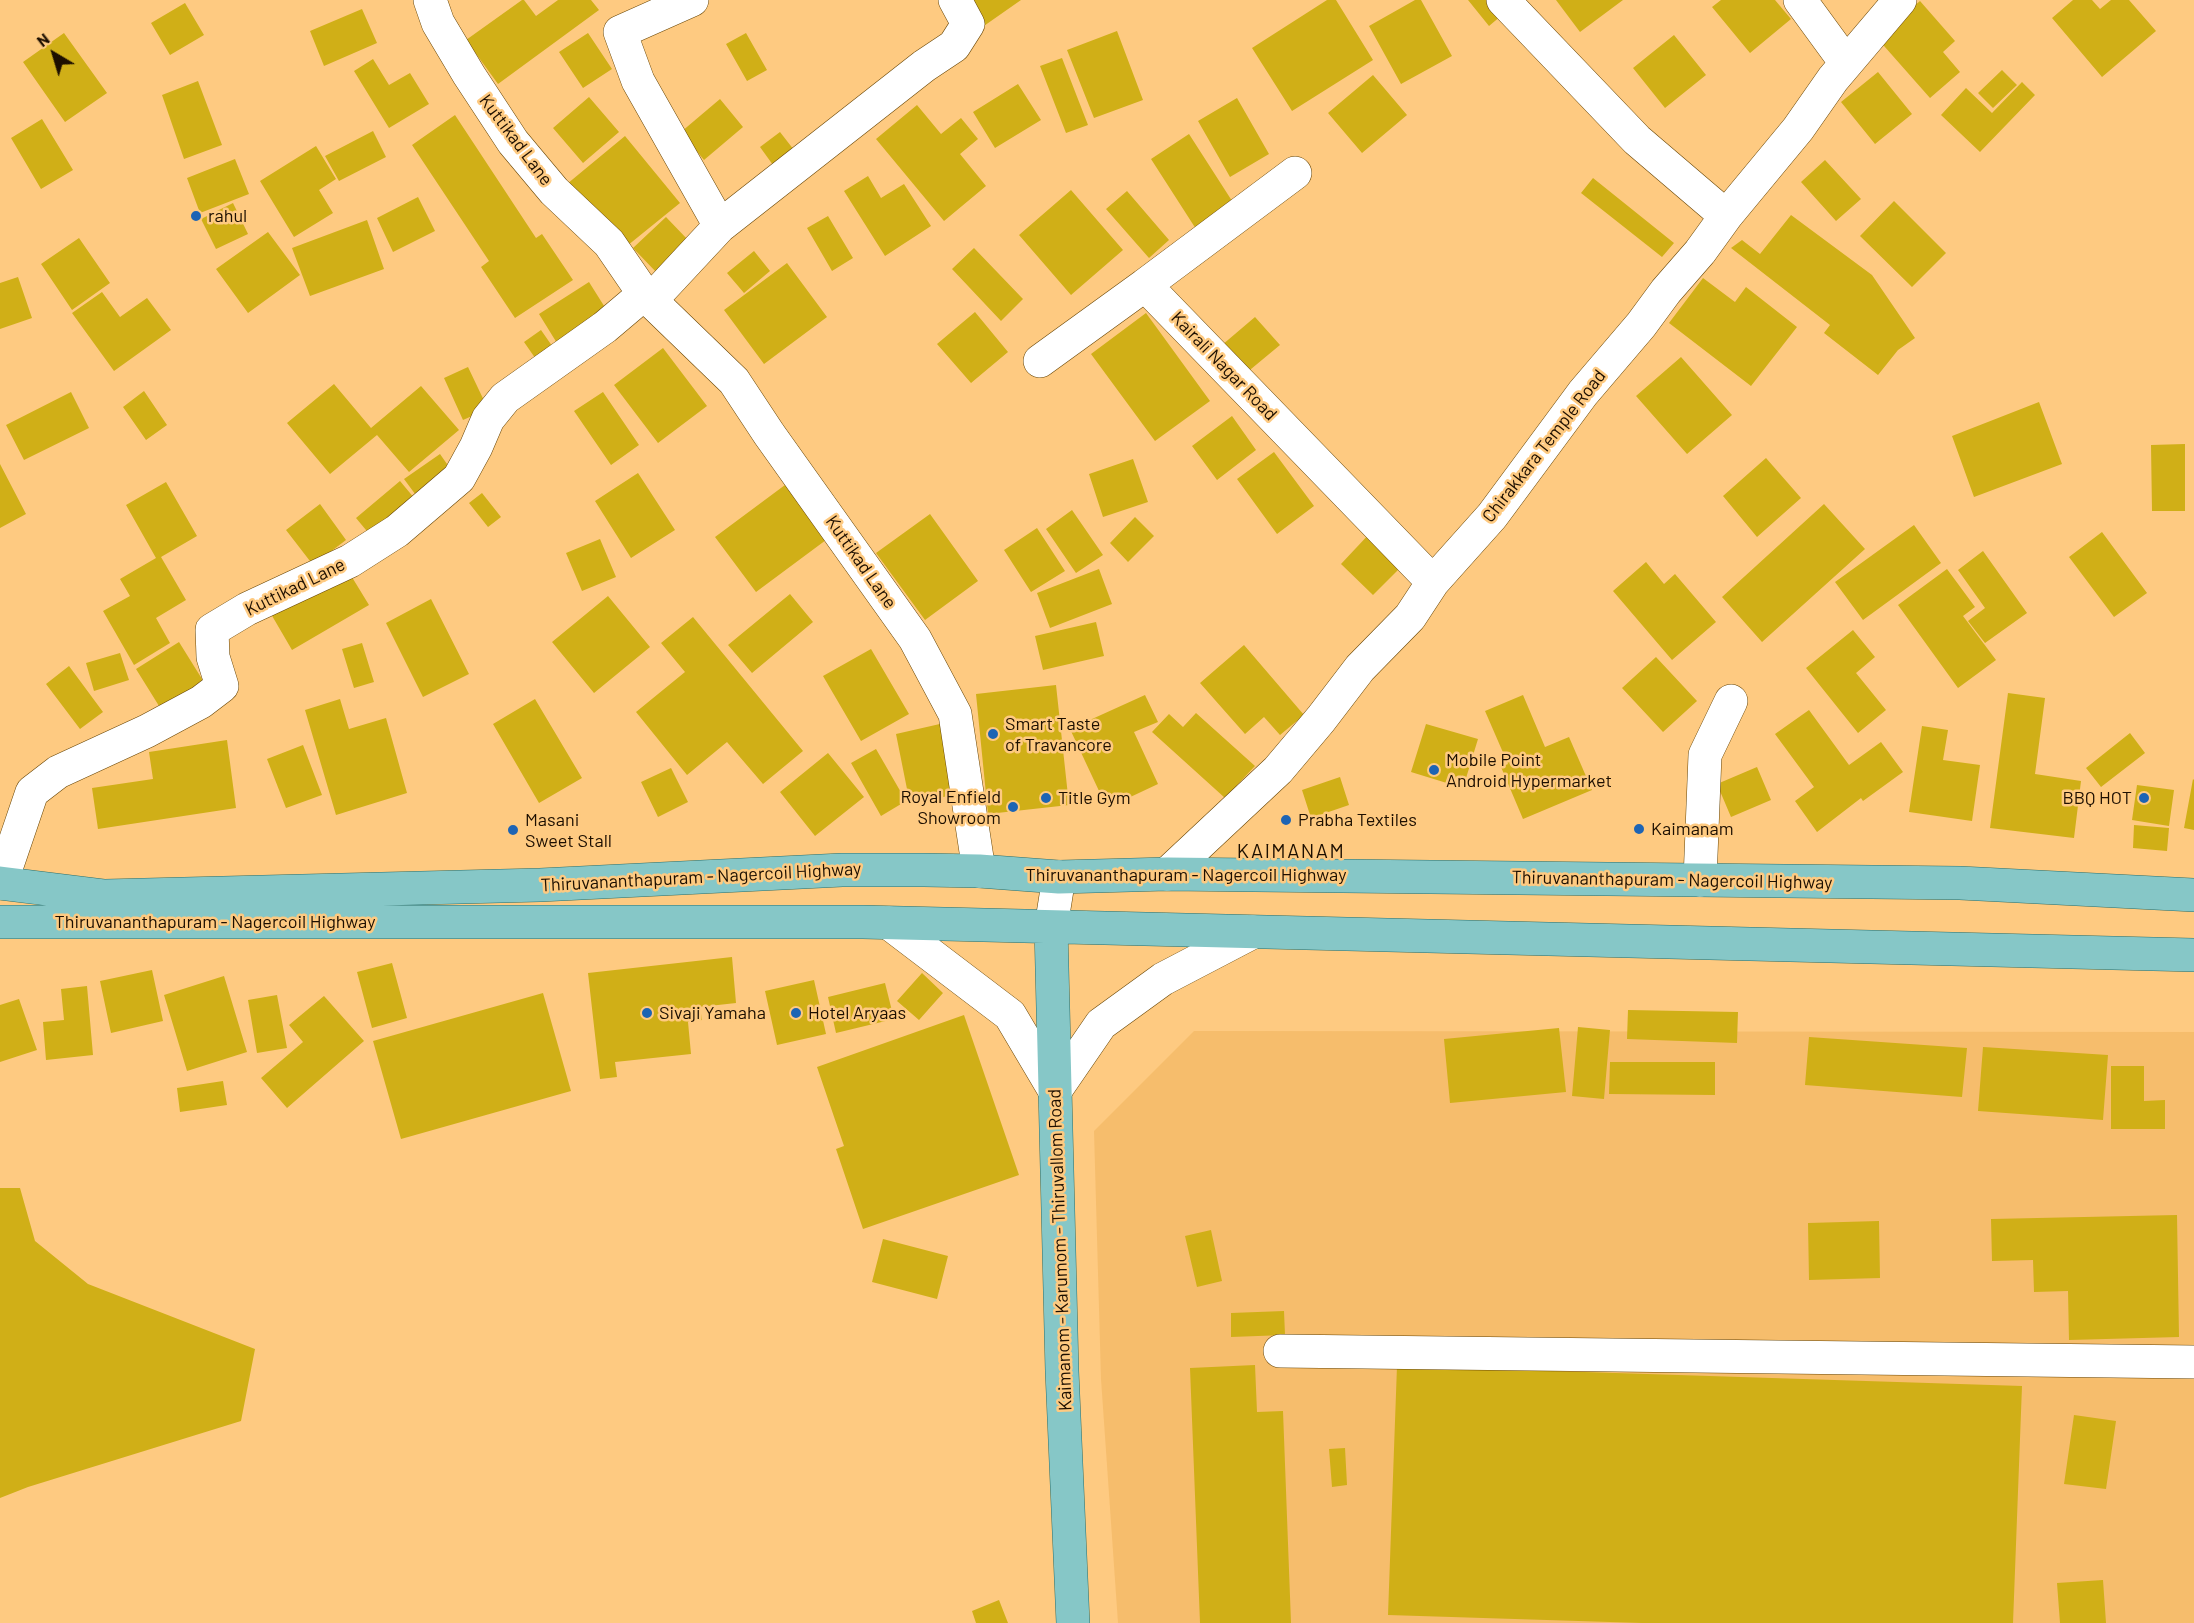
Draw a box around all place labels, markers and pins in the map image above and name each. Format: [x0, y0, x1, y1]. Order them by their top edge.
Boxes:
place label: rahul [208, 205, 247, 227]
marker: rahul [189, 209, 203, 223]
place label: Smart Taste of Travancore [1005, 713, 1112, 756]
marker: Smart Taste of Travancore [986, 727, 1000, 741]
place label: Mobile Point Android Hypermarket [1446, 749, 1612, 792]
marker: Mobile Point Android Hypermarket [1427, 763, 1441, 777]
place label: Royal Enfield Showroom [900, 786, 1001, 828]
place label: Title Gym [1058, 787, 1131, 809]
place label: BBQ HOT [2062, 787, 2132, 809]
marker: Title Gym [1039, 791, 1053, 805]
marker: BBQ HOT [2137, 791, 2151, 805]
marker: Royal Enfield Showroom [1006, 800, 1020, 814]
place label: Masani Sweet Stall [525, 809, 612, 852]
place label: Prabha Textiles [1298, 809, 1417, 831]
marker: Prabha Textiles [1279, 813, 1293, 827]
place label: Kaimanam [1651, 818, 1734, 840]
marker: Kaimanam [1632, 822, 1646, 836]
marker: Masani Sweet Stall [506, 823, 520, 837]
place label: Sivaji Yamaha [659, 1002, 766, 1024]
place label: Hotel Aryaas [808, 1002, 906, 1024]
marker: Sivaji Yamaha [640, 1006, 654, 1020]
marker: Hotel Aryaas [789, 1006, 803, 1020]

